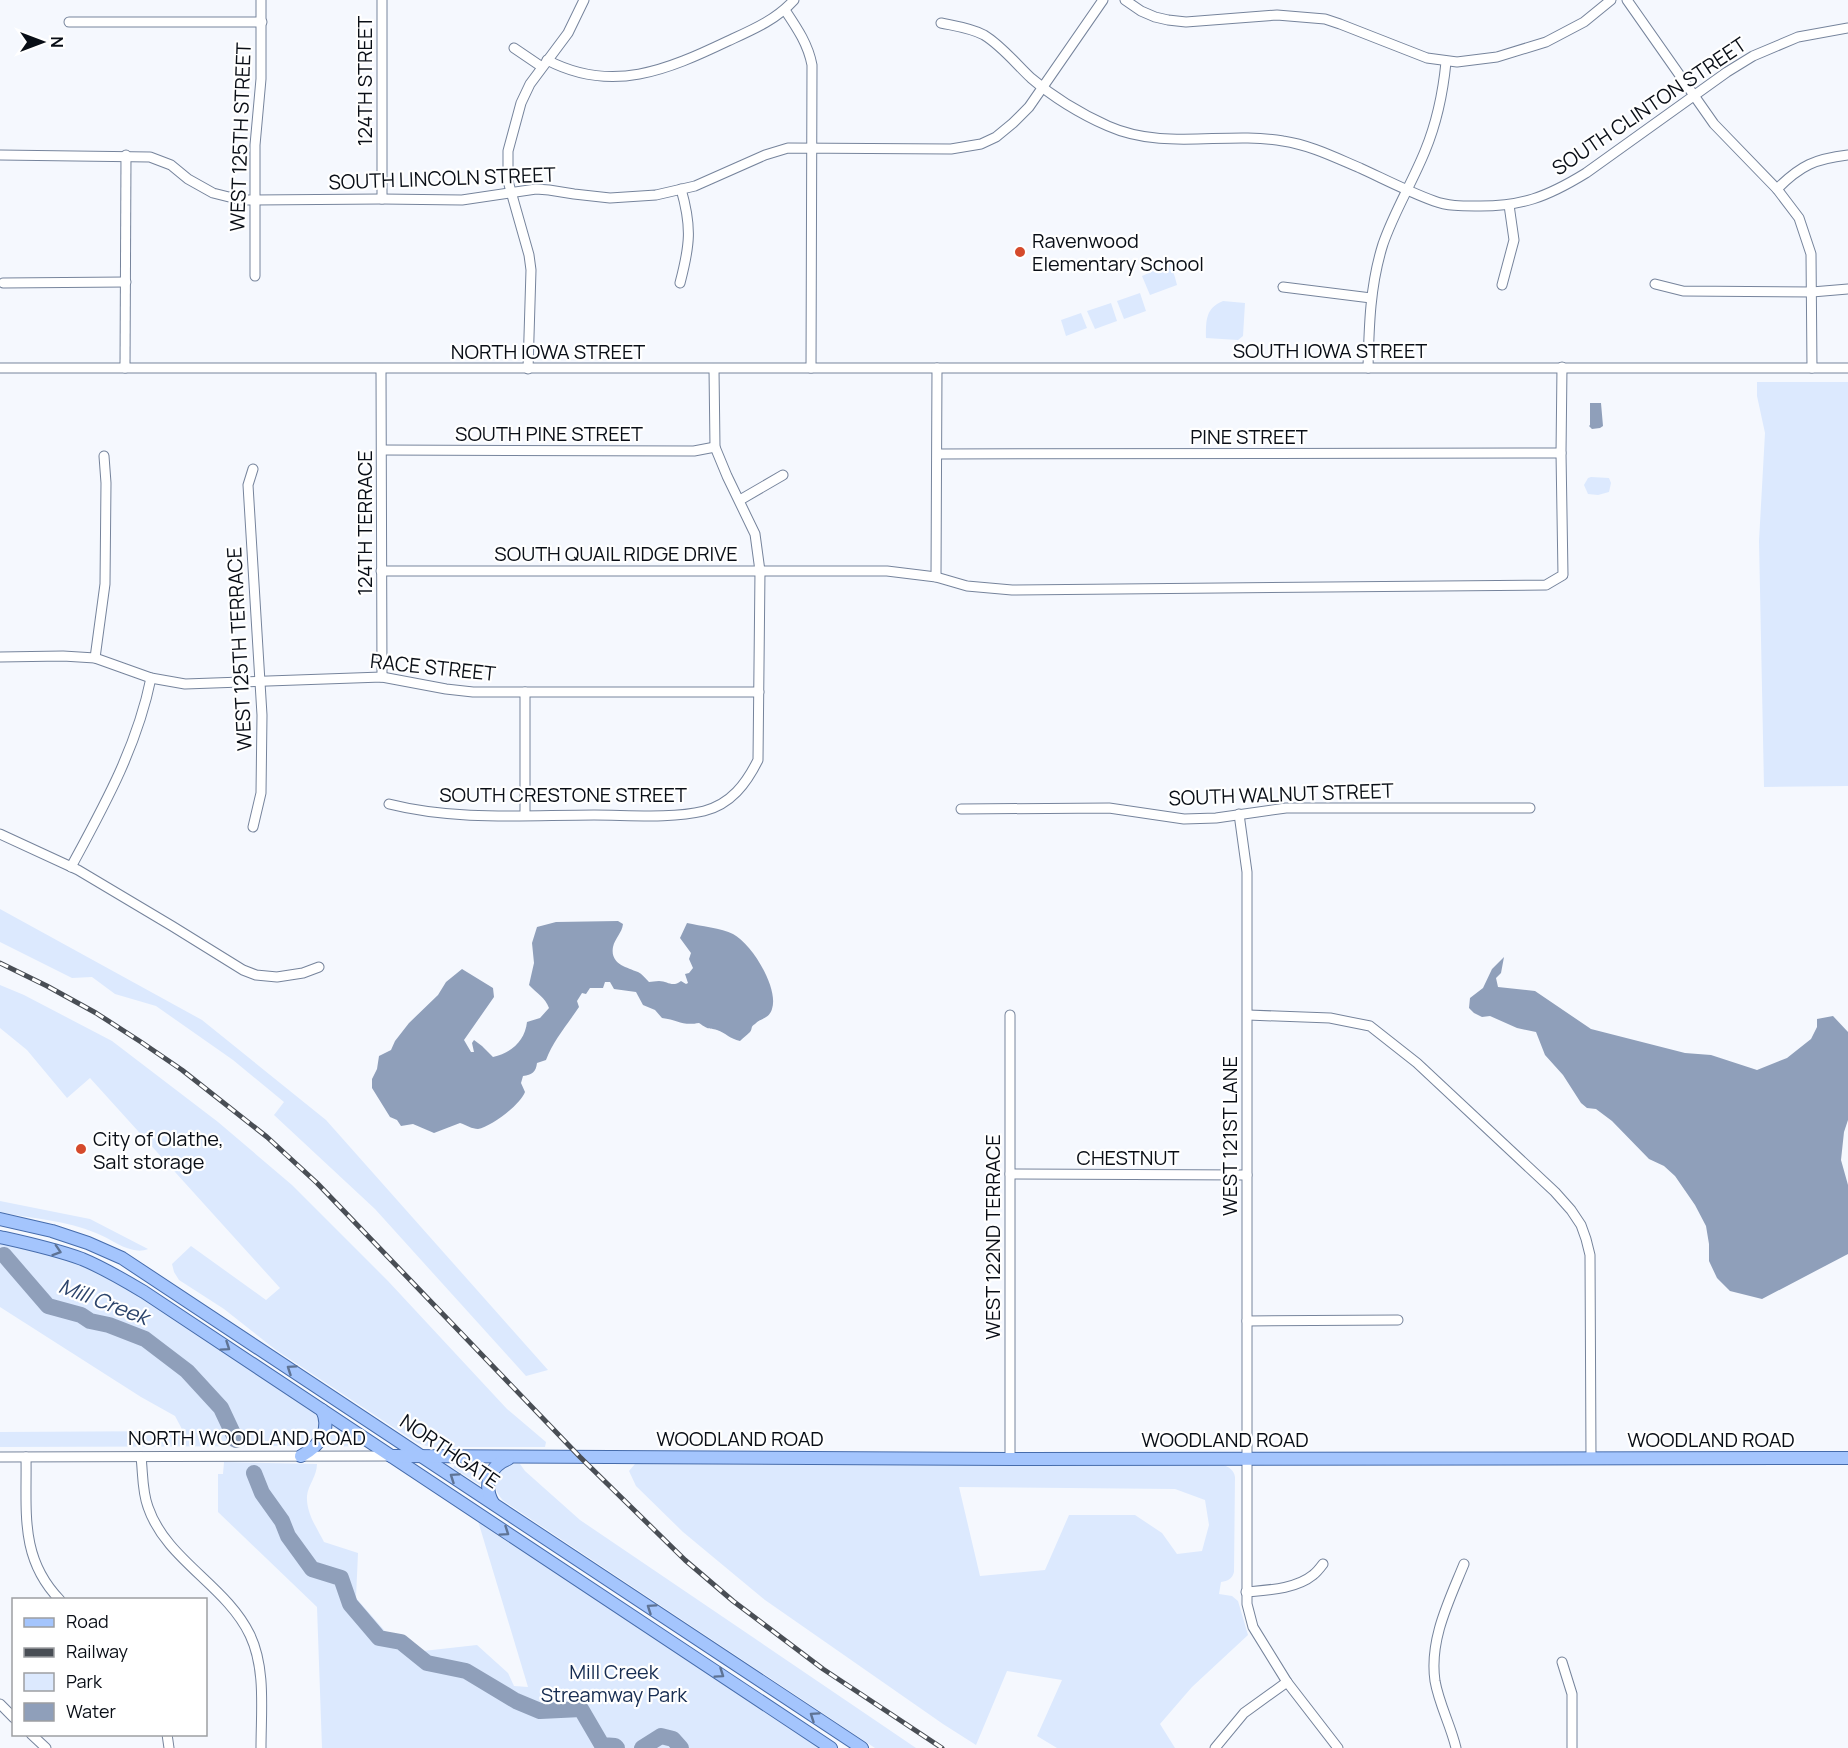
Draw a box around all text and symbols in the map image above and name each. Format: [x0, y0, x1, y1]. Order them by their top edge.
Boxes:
north arrow [12, 12, 72, 72]
street label: 124TH STREET [351, 16, 378, 146]
street label: SOUTH CLINTON STREET [1547, 31, 1752, 181]
text: N [46, 36, 68, 48]
street label: WEST 125TH STREET [223, 42, 257, 232]
street label: SOUTH LINCOLN STREET [328, 161, 556, 195]
place label: Ravenwood Elementary School [1032, 227, 1204, 277]
marker: Ravenwood Elementary School [1013, 245, 1027, 259]
street label: SOUTH IOWA STREET [1233, 337, 1427, 364]
street label: NORTH IOWA STREET [451, 338, 645, 365]
street label: SOUTH PINE STREET [455, 420, 643, 447]
street label: PINE STREET [1190, 423, 1308, 450]
street label: 124TH TERRACE [351, 450, 378, 596]
street label: SOUTH QUAIL RIDGE DRIVE [494, 540, 738, 567]
street label: WEST 125TH TERRACE [220, 546, 258, 752]
street label: RACE STREET [369, 647, 497, 687]
street label: SOUTH WALNUT STREET [1168, 777, 1394, 811]
street label: SOUTH CRESTONE STREET [439, 781, 687, 808]
street label: WEST 121ST LANE [1216, 1056, 1243, 1216]
place label: City of Olathe, Salt storage [93, 1125, 224, 1175]
street label: WEST 122ND TERRACE [979, 1134, 1006, 1340]
marker: City of Olathe, Salt storage [74, 1142, 88, 1156]
street label: CHESTNUT [1077, 1144, 1179, 1171]
one-way arrow [51, 1244, 62, 1256]
water label: Mill Creek [55, 1271, 155, 1332]
one-way arrow [219, 1339, 230, 1350]
one-way arrow [287, 1365, 298, 1376]
street label: NORTHGATE [395, 1408, 505, 1494]
street label: NORTH WOODLAND ROAD [128, 1424, 366, 1451]
street label: WOODLAND ROAD [656, 1425, 824, 1452]
street label: WOODLAND ROAD [1141, 1426, 1309, 1453]
street label: WOODLAND ROAD [1627, 1426, 1795, 1453]
one-way arrow [449, 1473, 460, 1484]
one-way arrow [498, 1525, 509, 1536]
legend [12, 1598, 207, 1736]
one-way arrow [647, 1604, 658, 1615]
text: Road [66, 1609, 109, 1633]
text: Railway [66, 1639, 128, 1663]
park label: Mill Creek Streamway Park [541, 1658, 688, 1708]
one-way arrow [714, 1667, 724, 1679]
text: Park [66, 1669, 103, 1693]
text: Water [66, 1699, 116, 1723]
one-way arrow [809, 1712, 820, 1723]

